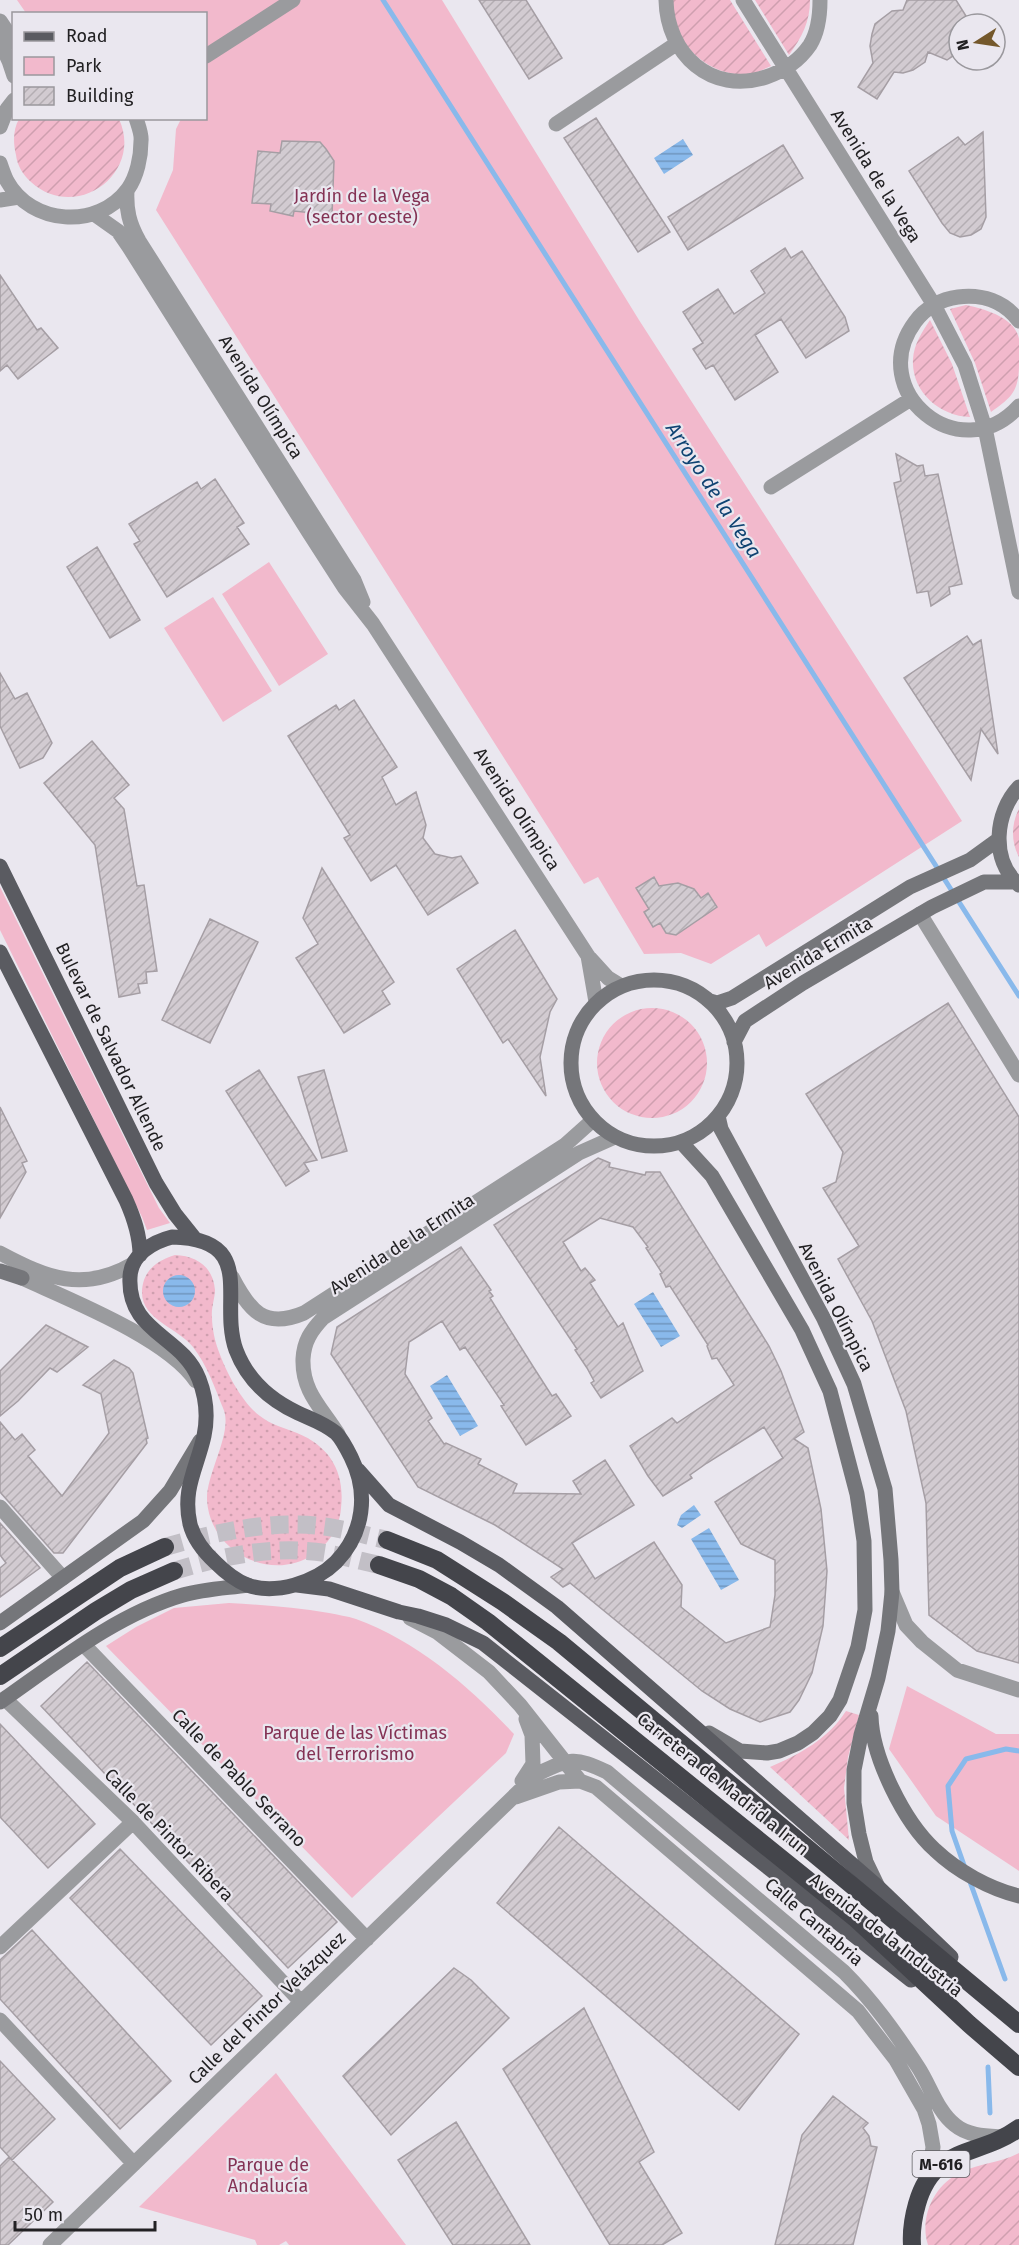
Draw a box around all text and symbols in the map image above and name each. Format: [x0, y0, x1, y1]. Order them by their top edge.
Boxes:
legend [12, 12, 207, 120]
north arrow [947, 12, 1007, 72]
text: Road [66, 25, 108, 47]
text: N [952, 38, 973, 52]
text: Park [66, 55, 102, 77]
text: Building [66, 85, 134, 107]
street label: Avenida de la Vega [826, 105, 926, 247]
park label: Jardín de la Vega (sector oeste) [294, 185, 430, 228]
street label: Avenida Olímpica [214, 331, 308, 463]
water label: Arroyo de la Vega [661, 417, 767, 562]
street label: Avenida Olímpica [469, 743, 565, 875]
street label: Avenida Ermita [760, 912, 876, 994]
street label: Bulevar de Salvador Allende [51, 939, 171, 1155]
street label: Avenida de la Ermita [326, 1189, 478, 1299]
street label: Avenida Olímpica [794, 1239, 878, 1375]
street label: Calle de Pablo Serrano [167, 1704, 311, 1852]
street label: Carretera de Madrid a Irun [632, 1708, 814, 1860]
park label: Parque de las Víctimas del Terrorismo [263, 1722, 447, 1765]
street label: Calle de Pintor Ribera [100, 1764, 238, 1906]
street label: Avenida de la Industria [805, 1868, 967, 2002]
street label: Calle Cantabria [760, 1873, 868, 1971]
street label: Calle del Pintor Velázquez [184, 1927, 350, 2089]
road number: M-616 [912, 2151, 970, 2177]
park label: Parque de Andalucía [227, 2154, 309, 2197]
scale bar [15, 2194, 154, 2232]
text: 50 m [24, 2204, 63, 2226]

